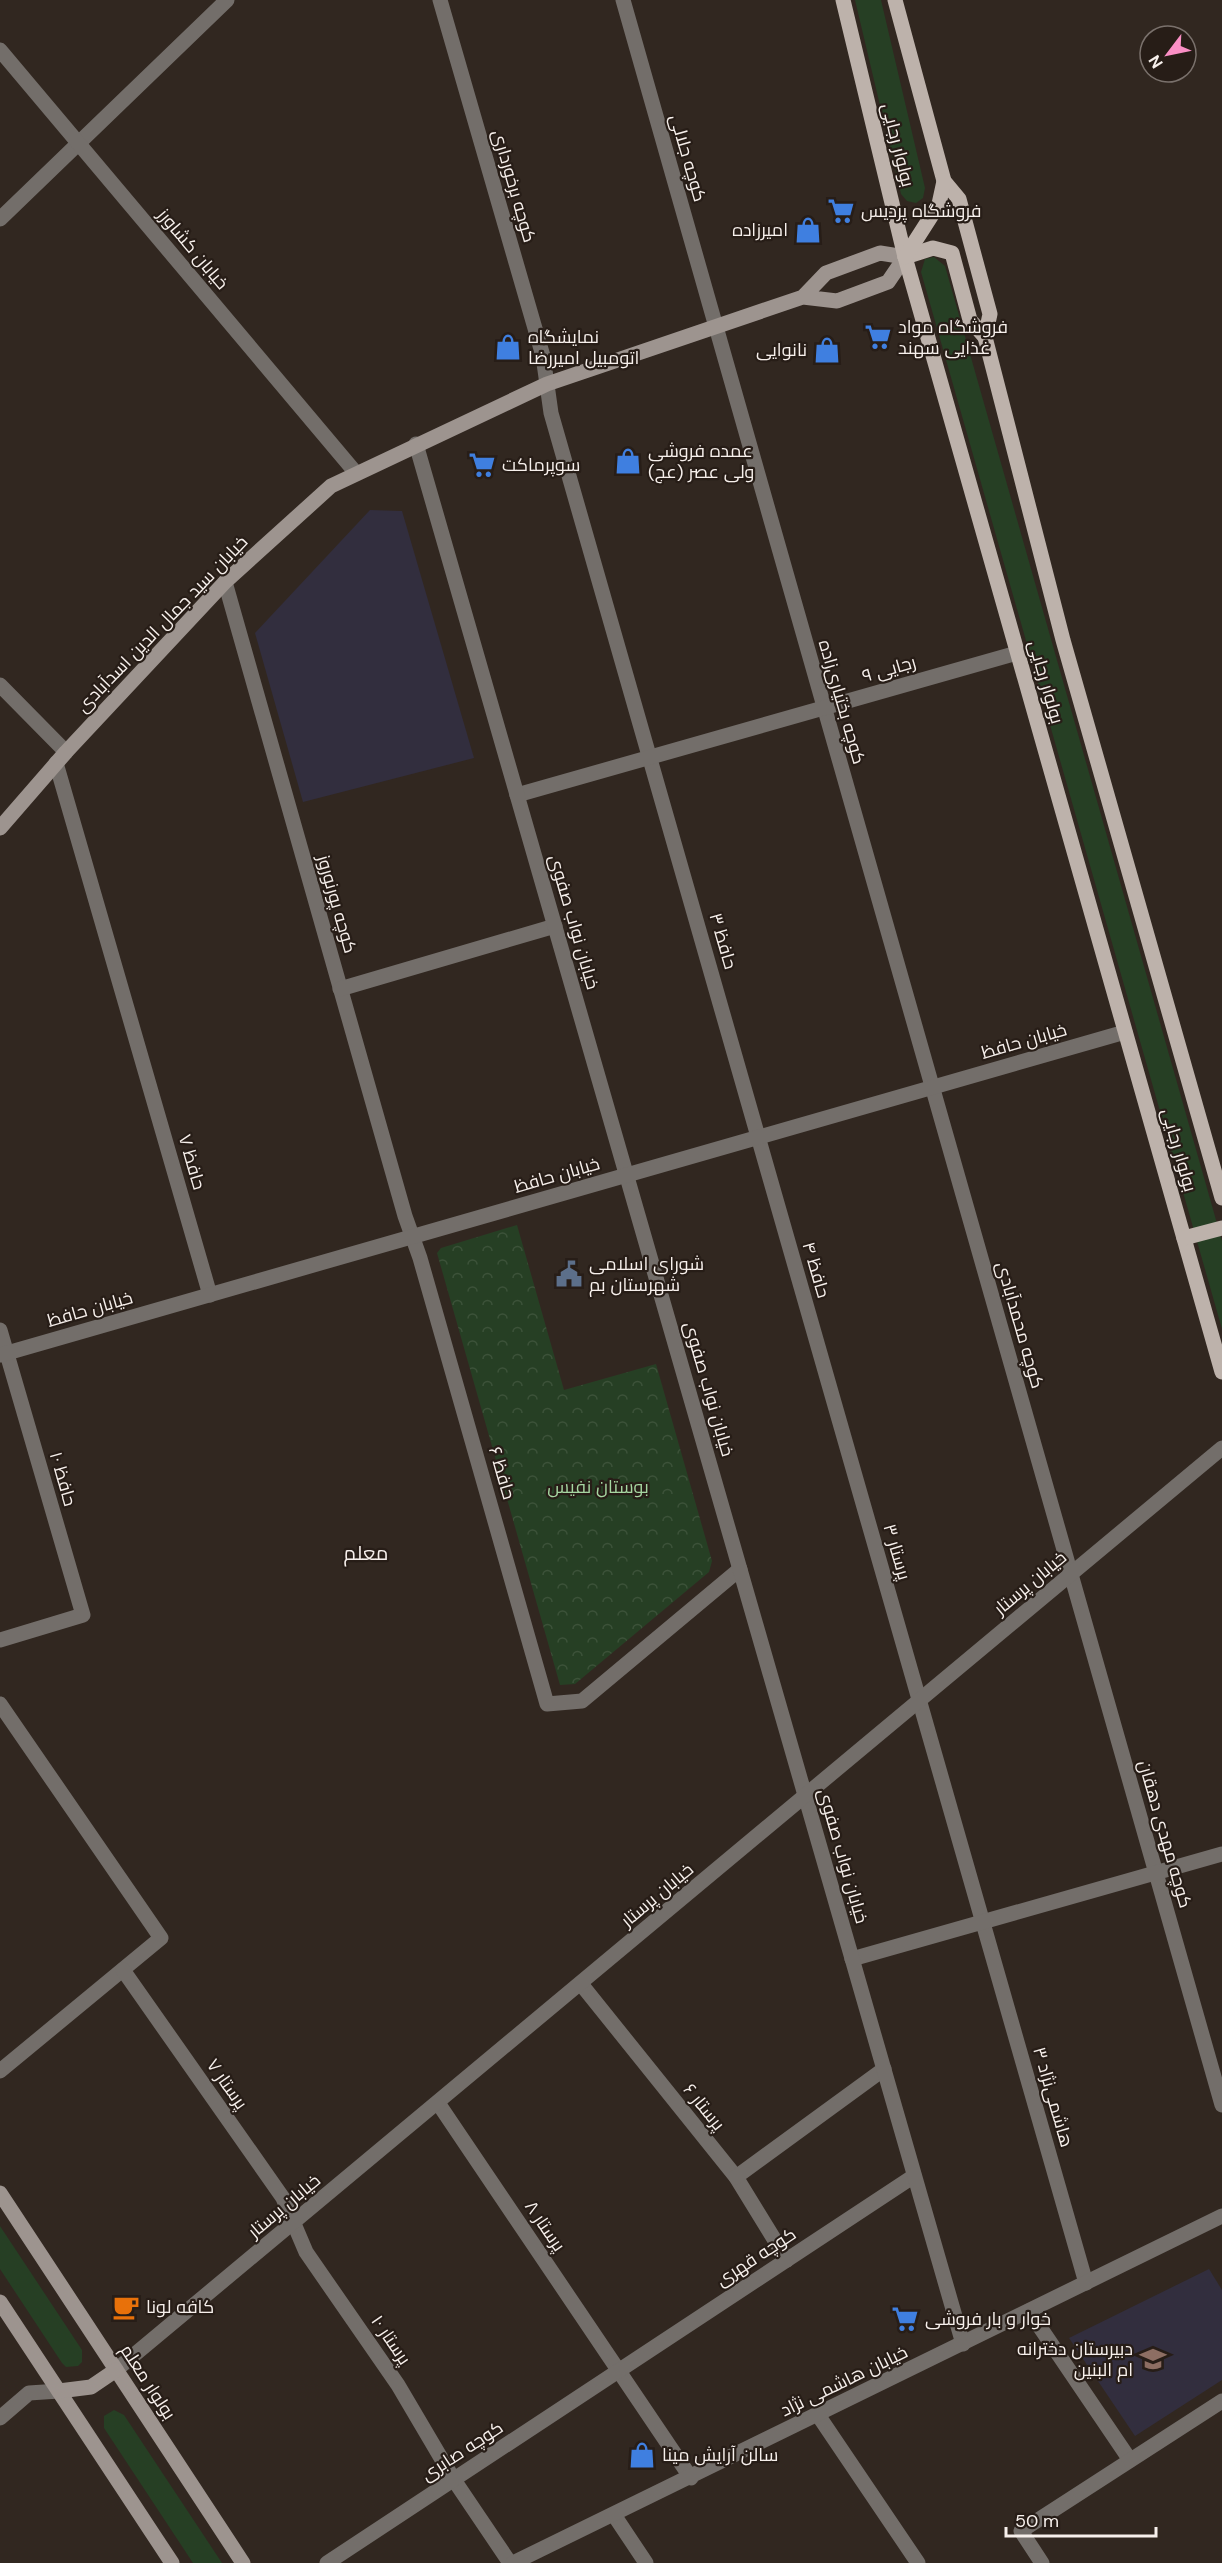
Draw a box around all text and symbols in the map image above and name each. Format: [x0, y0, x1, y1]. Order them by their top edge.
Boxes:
north arrow [1138, 24, 1198, 84]
text: N [1144, 51, 1168, 72]
street label: بولوار رجایی [876, 101, 920, 189]
street label: کوچه جلالی [664, 112, 712, 204]
street label: کوچه برخورداری [486, 127, 542, 245]
supermarket icon: فروشگاه پردیس [826, 196, 856, 226]
place label: فروشگاه پردیس [861, 199, 982, 223]
street label: خیابان کشاورز [151, 203, 234, 295]
shop icon: امیرزاده [793, 215, 823, 245]
place label: امیرزاده [732, 218, 788, 242]
place label: فروشگاه مواد غذایی سهند [898, 315, 1008, 360]
supermarket icon: فروشگاه مواد غذایی سهند [863, 322, 893, 352]
place label: نمایشگاه اتومبیل امیررضا [528, 325, 639, 370]
shop icon: نمایشگاه اتومبیل امیررضا [493, 332, 523, 362]
shop icon: نانوایی [812, 335, 842, 365]
place label: نانوایی [756, 338, 807, 362]
place label: عمده فروشی ولی عصر (عج) [648, 439, 754, 484]
shop icon: عمده فروشی ولی عصر (عج) [613, 446, 643, 476]
supermarket icon: سوپرماکت [467, 450, 497, 480]
place label: سوپرماکت [502, 453, 580, 477]
street label: خیابان سید جمال الدین اسدآبادی [71, 530, 253, 718]
street label: کوچه بختیاری‌زاده [813, 637, 871, 767]
street label: بولوار رجایی [1023, 638, 1069, 726]
street label: رجایی ۹ [859, 650, 919, 688]
street label: کوچه پورنوروز [311, 851, 362, 956]
street label: خیابان نواب صفوی [543, 852, 605, 992]
street label: حافظ ۳ [704, 910, 742, 972]
street label: خیابان حافظ [978, 1017, 1070, 1065]
street label: بولوار رجایی [1156, 1106, 1202, 1194]
street label: حافظ ۷ [173, 1131, 211, 1193]
street label: خیابان حافظ [511, 1151, 603, 1199]
street label: حافظ ۴ [797, 1239, 835, 1301]
place label: شورای اسلامی شهرستان بم [589, 1252, 704, 1297]
public building icon: شورای اسلامی شهرستان بم [554, 1259, 584, 1289]
street label: کوچه محمدآبادی [990, 1259, 1050, 1391]
street label: خیابان حافظ [44, 1285, 136, 1333]
street label: خیابان نواب صفوی [678, 1319, 740, 1459]
street label: حافظ ۶ [483, 1444, 521, 1502]
street label: حافظ ۱۰ [44, 1449, 82, 1509]
park label: بوستان نفیس [547, 1475, 649, 1499]
street label: پرستار ۳ [878, 1521, 916, 1583]
district label: معلم [344, 1540, 388, 1567]
street label: خیابان پرستار [988, 1546, 1071, 1621]
street label: کوچه مهدی دهقان [1132, 1757, 1198, 1911]
street label: خیابان نواب صفوی [812, 1786, 874, 1926]
street label: خیابان پرستار [615, 1858, 698, 1933]
street label: هاشمی‌نژاد ۳ [1027, 2044, 1079, 2150]
street label: پرستار ۷ [201, 2054, 253, 2114]
street label: پرستار ۶ [678, 2079, 730, 2136]
street label: خیابان پرستار [242, 2169, 325, 2244]
street label: پرستار ۸ [519, 2196, 571, 2256]
street label: کوچه قهری [711, 2222, 801, 2292]
cafe icon: کافه لونا [111, 2292, 141, 2322]
place label: کافه لونا [146, 2295, 214, 2319]
supermarket icon: خوار و بار فروشی [890, 2304, 920, 2334]
place label: خوار و بار فروشی [925, 2307, 1051, 2331]
street label: پرستار ۱۰ [366, 2310, 417, 2370]
place label: دبیرستان دخترانه ام البنین [1017, 2337, 1133, 2382]
street label: بولوار معلم [115, 2340, 181, 2424]
street label: خیابان هاشمی نژاد [776, 2340, 912, 2422]
school or university icon: دبیرستان دخترانه ام البنین [1138, 2344, 1168, 2374]
street label: کوچه صابری [416, 2416, 508, 2486]
shop icon: سالن آرایش مینا [627, 2440, 657, 2470]
place label: سالن آرایش مینا [662, 2443, 778, 2467]
scale bar [1006, 2500, 1156, 2538]
text: 50 m [1015, 2509, 1059, 2533]

